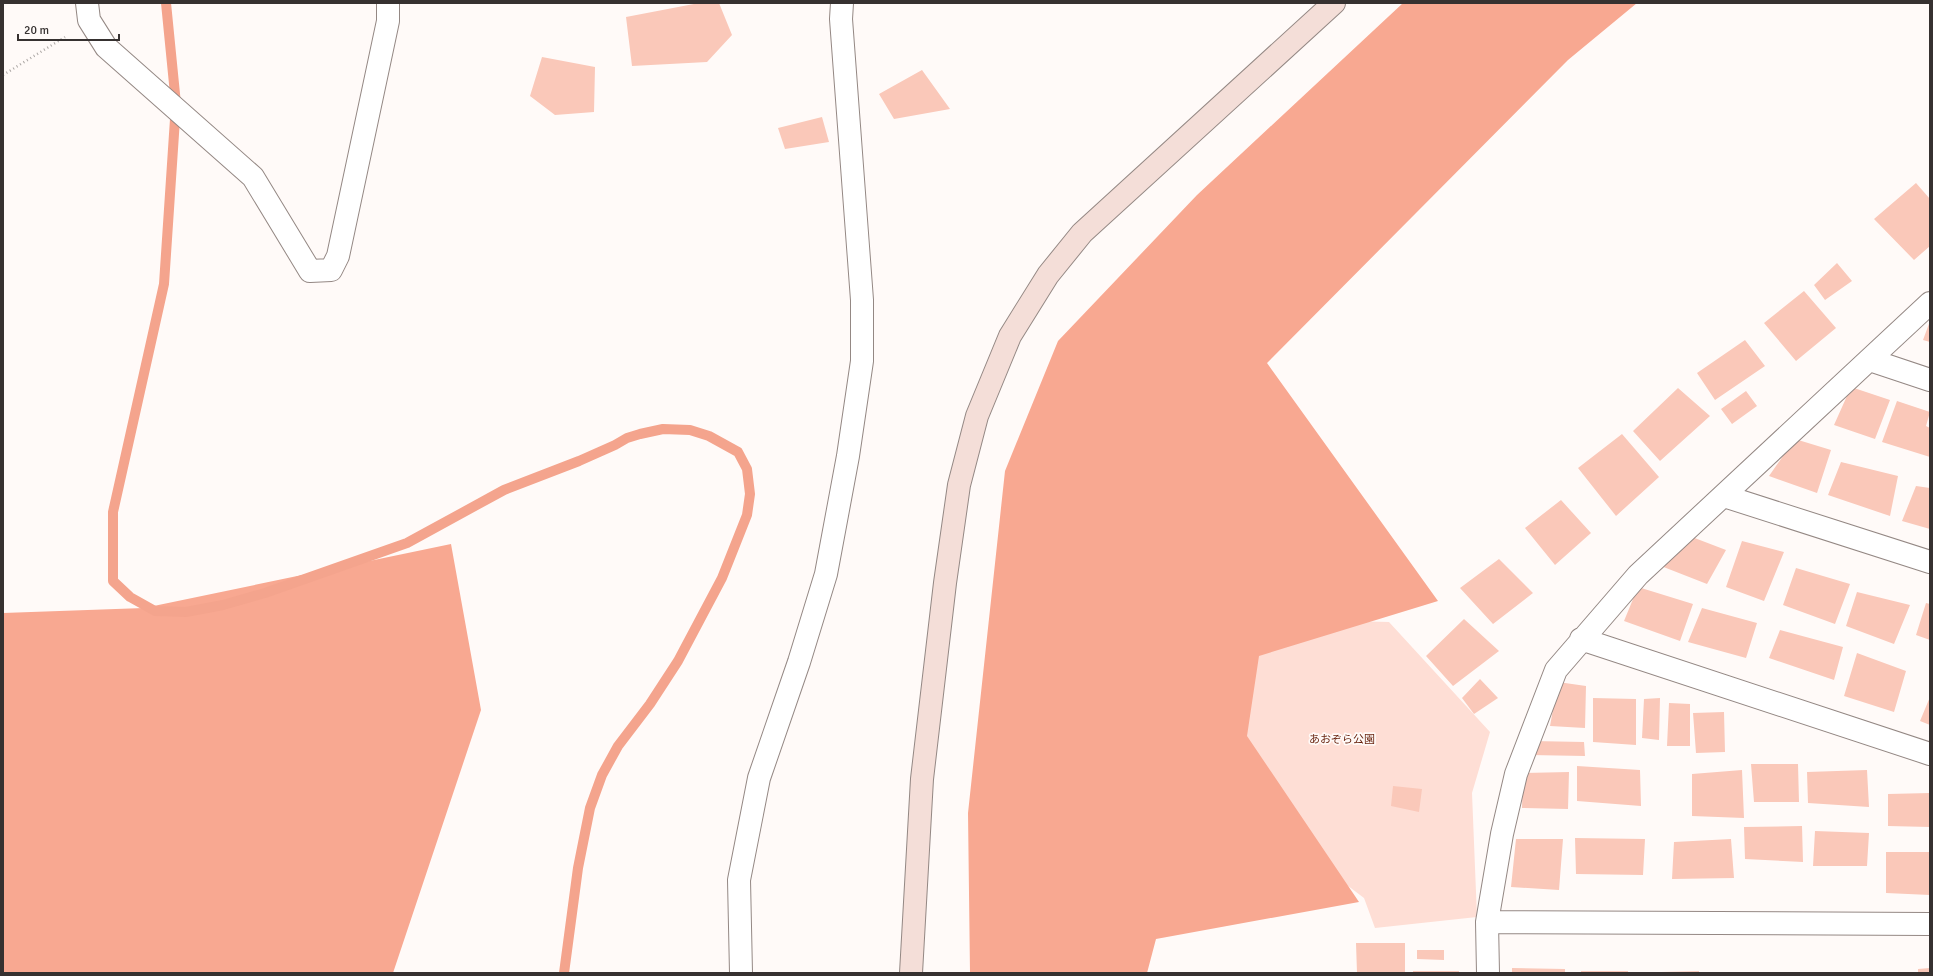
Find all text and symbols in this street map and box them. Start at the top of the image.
scale bar [18,16,119,42]
text: 20 m [24,23,49,38]
park label: あおぞら公園 [1309,733,1375,746]

